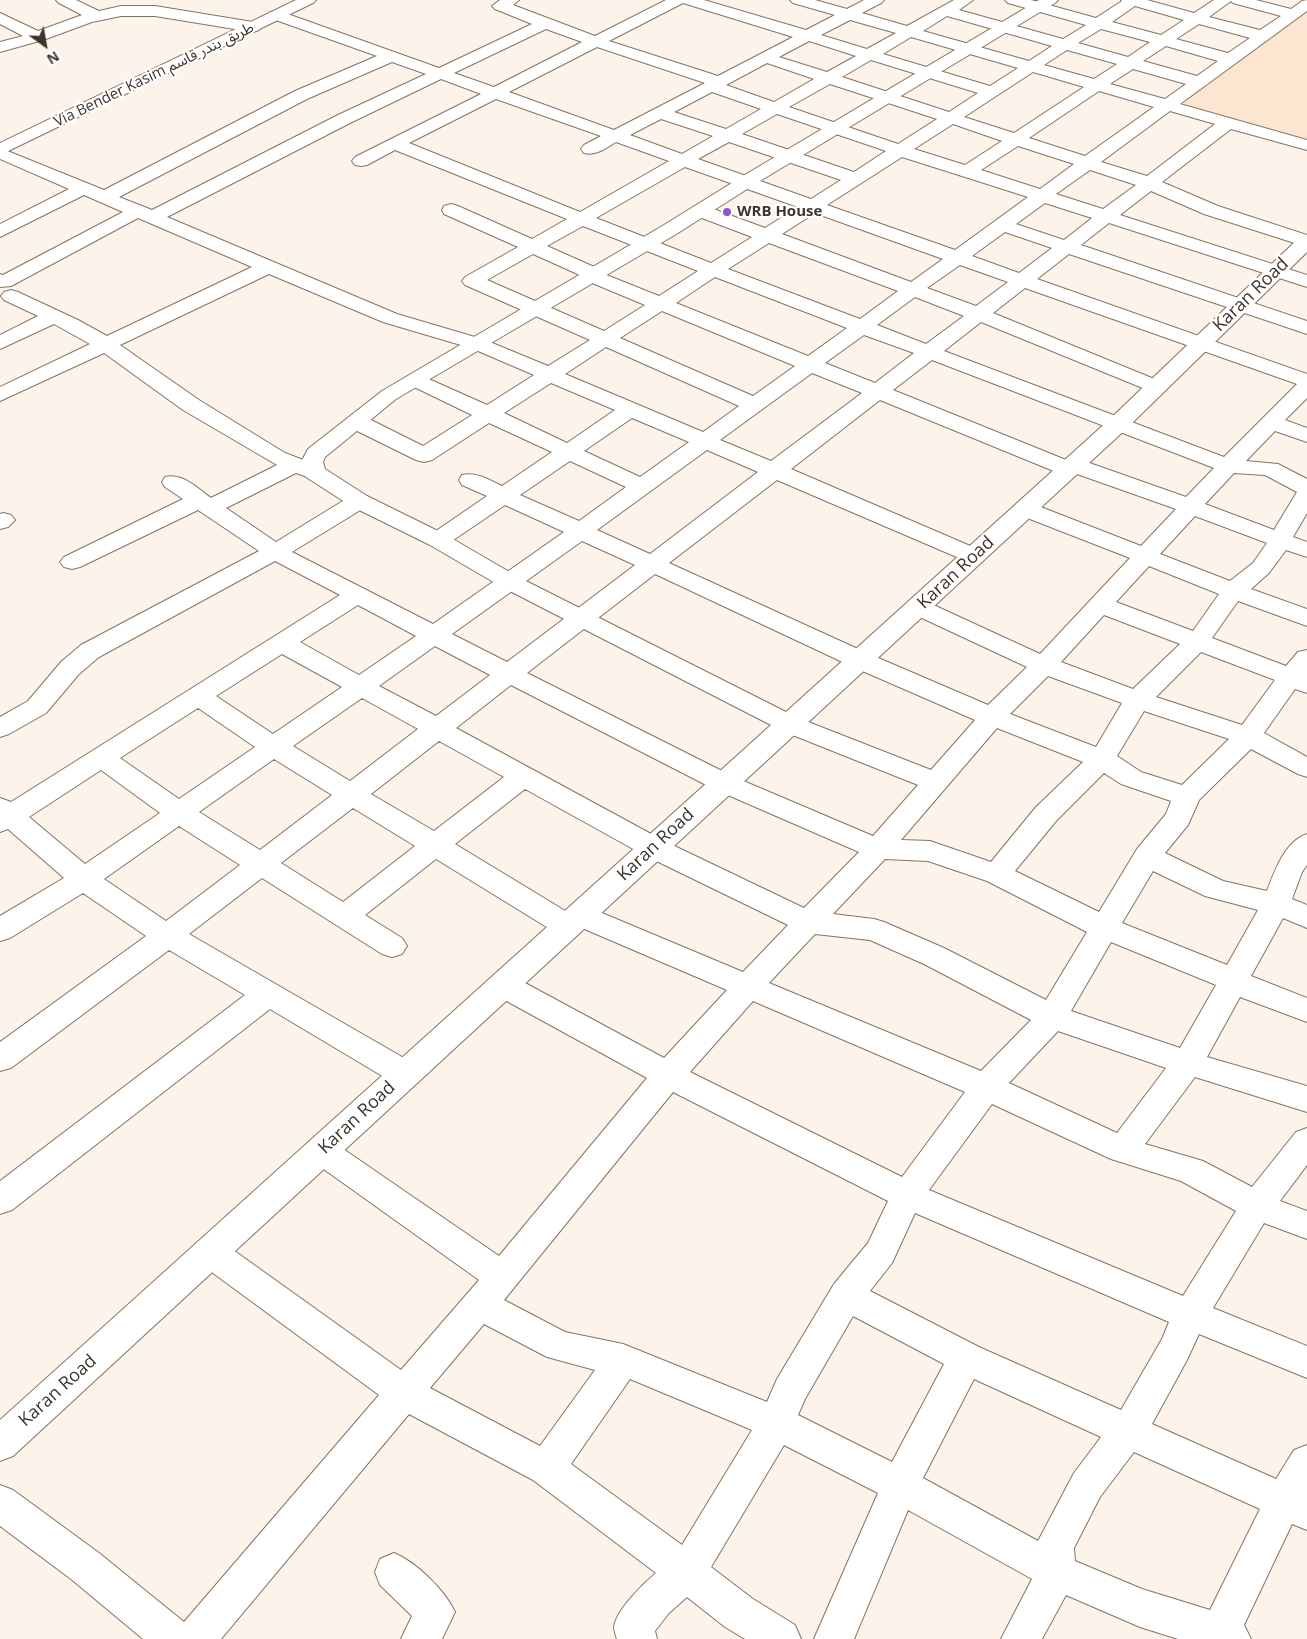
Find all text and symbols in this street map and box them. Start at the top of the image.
street label: Via Bender Kasim طريق بندر قاسم [51,19,257,131]
north arrow [20,20,70,70]
text: N [43,47,63,69]
place label: WRB House [737,203,822,221]
marker: WRB House [721,206,733,218]
street label: Karan Road [1209,254,1293,336]
street label: Karan Road [913,532,999,614]
street label: Karan Road [613,804,699,886]
street label: Karan Road [314,1077,400,1159]
street label: Karan Road [15,1351,101,1431]

